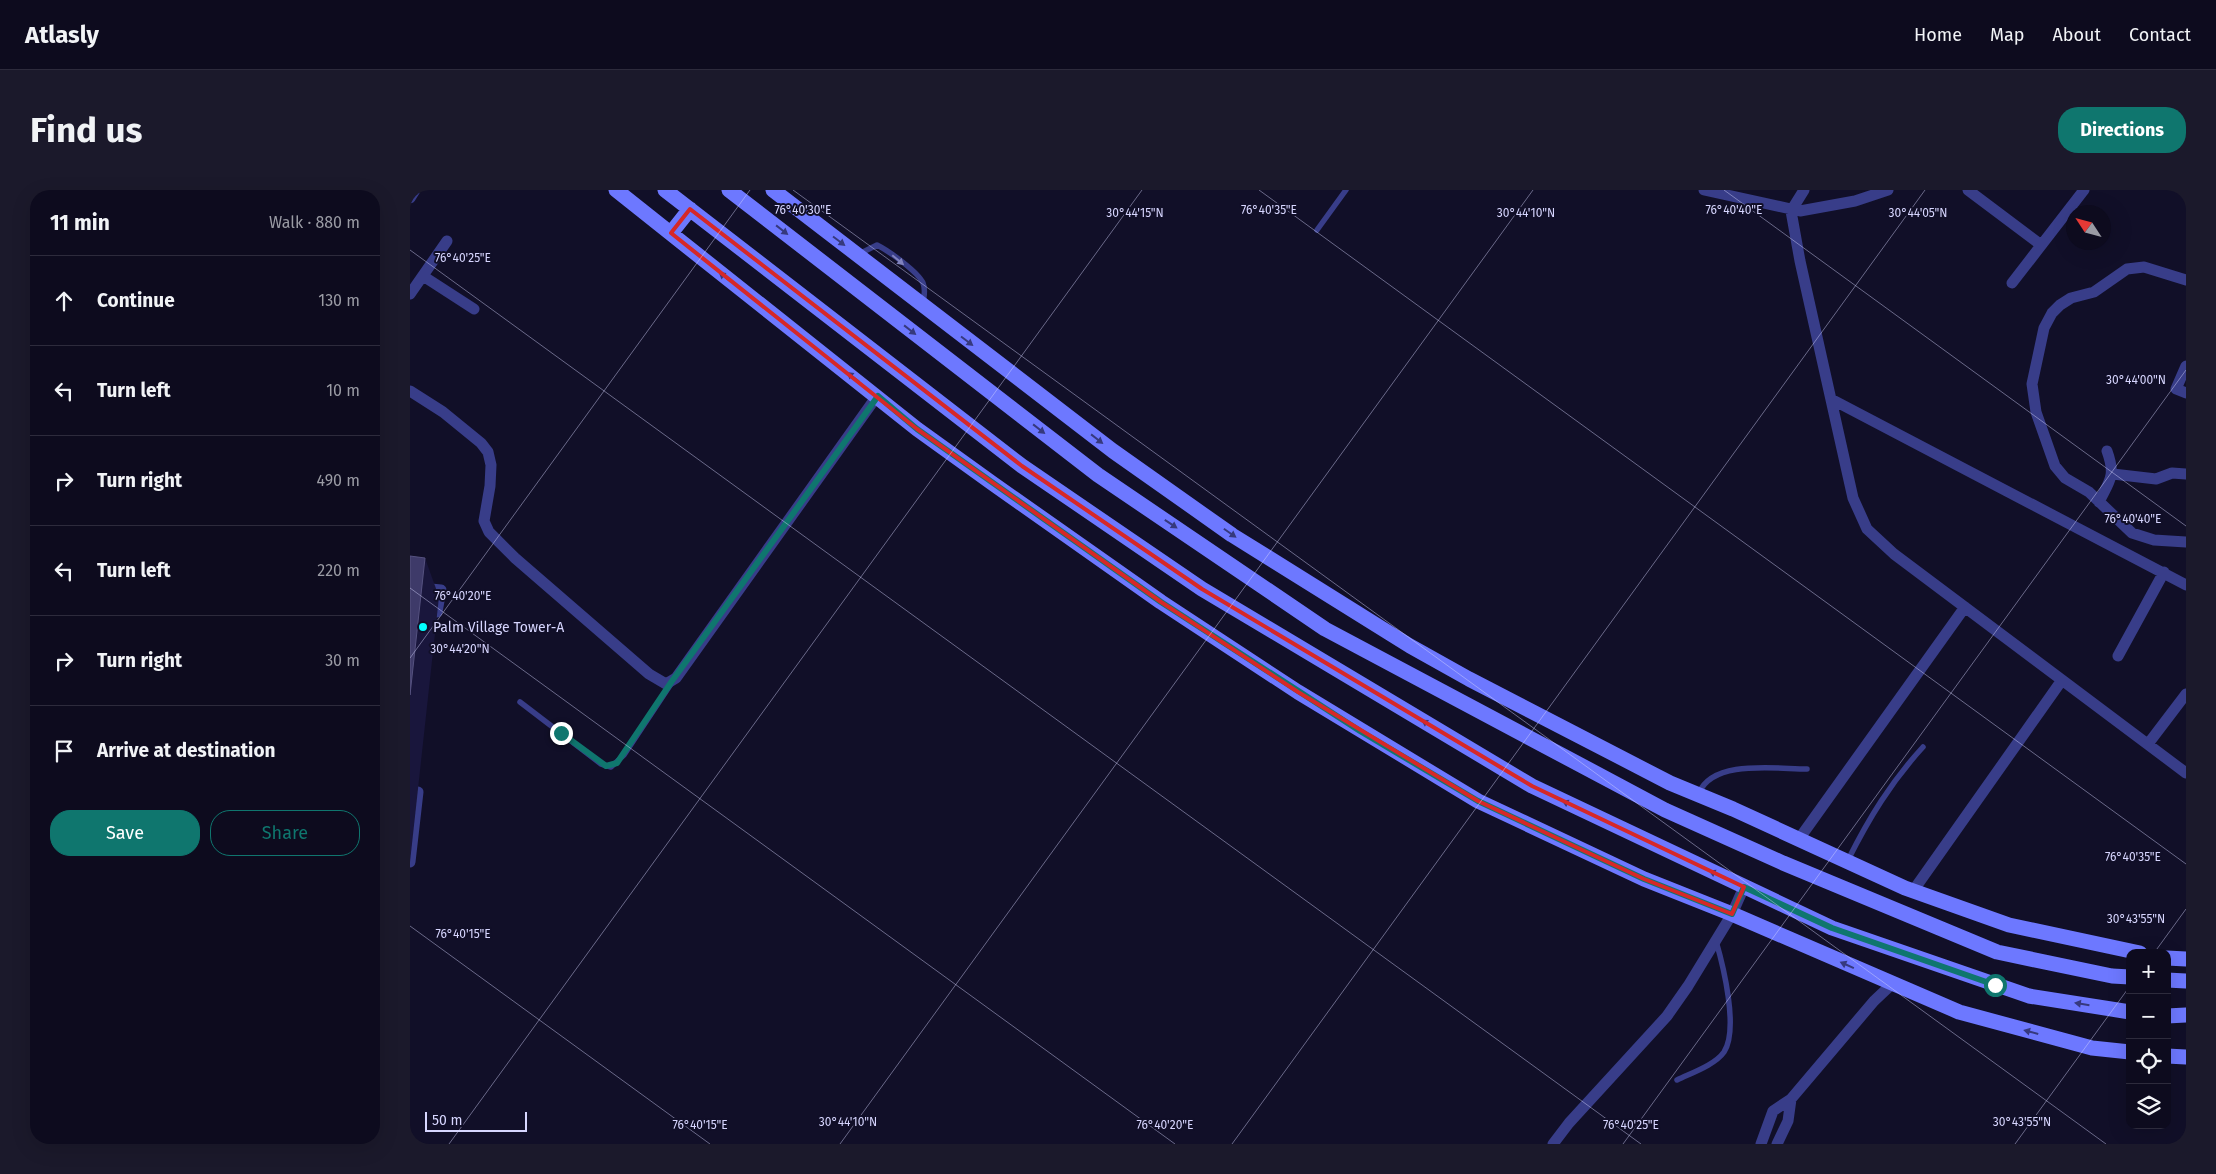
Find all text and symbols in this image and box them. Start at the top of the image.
text: Atlasly [25,21,99,49]
text: Home [1914,24,1962,46]
text: Map [1990,24,2024,46]
text: About [2052,24,2101,46]
text: Contact [2129,24,2191,46]
button: Directions [2058,107,2186,153]
text: Find us [30,109,142,151]
text: 76°40'30"E [775,203,831,217]
text: 76°40'35"E [1241,203,1297,217]
text: 76°40'40"E [1706,203,1762,217]
north arrow [2066,205,2111,250]
text: 30°44'15"N [1106,206,1164,220]
text: 30°44'10"N [1497,206,1555,220]
text: 30°44'05"N [1889,206,1947,220]
text: 11 min [50,210,110,236]
text: Walk · 880 m [269,213,360,232]
one-way arrow [775,225,788,236]
one-way arrow [832,236,845,247]
text: 76°40'25"E [435,251,491,265]
one-way arrow [892,254,904,266]
one-way arrow [719,271,732,282]
icon: ahead [50,287,78,315]
text: Continue [97,289,175,312]
text: 130 m [318,291,360,310]
one-way arrow [903,324,916,335]
one-way arrow [960,335,973,346]
one-way arrow [847,372,860,383]
text: 30°44'00"N [2106,373,2166,387]
icon: left [50,377,78,405]
text: Turn left [97,379,171,402]
text: 10 m [326,381,360,400]
one-way arrow [1032,424,1046,434]
one-way arrow [1090,433,1103,444]
icon: right [50,467,78,495]
text: Turn right [97,469,182,492]
text: 490 m [317,471,360,490]
text: 76°40'40"E [2105,512,2161,526]
one-way arrow [1164,519,1177,529]
one-way arrow [1223,528,1236,538]
icon: left [50,557,78,585]
text: Turn left [97,559,171,582]
text: 220 m [317,561,360,580]
text: 76°40'20"E [435,589,491,603]
place label: Palm Village Tower-A [433,619,564,636]
marker: Palm Village Tower-A [417,621,429,633]
text: 30°44'20"N [430,642,490,656]
icon: right [50,647,78,675]
text: Turn right [97,649,182,672]
text: 30 m [325,651,360,670]
one-way arrow [1421,719,1434,728]
route end [550,722,573,745]
icon: arrive [50,737,78,765]
text: Arrive at destination [97,739,276,762]
one-way arrow [1562,800,1576,808]
button: Save [50,810,200,856]
button: Share [210,810,360,856]
text: 76°40'35"E [2105,850,2161,864]
one-way arrow [1709,869,1723,877]
text: 30°43'55"N [2107,912,2165,926]
text: 76°40'15"E [435,927,491,941]
map controls [2126,949,2171,1129]
button: + [2126,949,2171,994]
one-way arrow [1840,960,1854,968]
route start [1984,974,2007,997]
button: − [2126,994,2171,1039]
one-way arrow [2073,1000,2089,1008]
one-way arrow [2023,1027,2038,1035]
button: locate [2126,1039,2171,1084]
button: layers [2126,1084,2171,1129]
scale bar [425,1109,528,1132]
text: 50 m [432,1112,463,1129]
text: 30°44'10"N [819,1115,877,1129]
text: 30°43'55"N [1993,1115,2051,1129]
text: 76°40'15"E [672,1118,728,1132]
text: 76°40'20"E [1137,1118,1193,1132]
text: 76°40'25"E [1603,1118,1659,1132]

